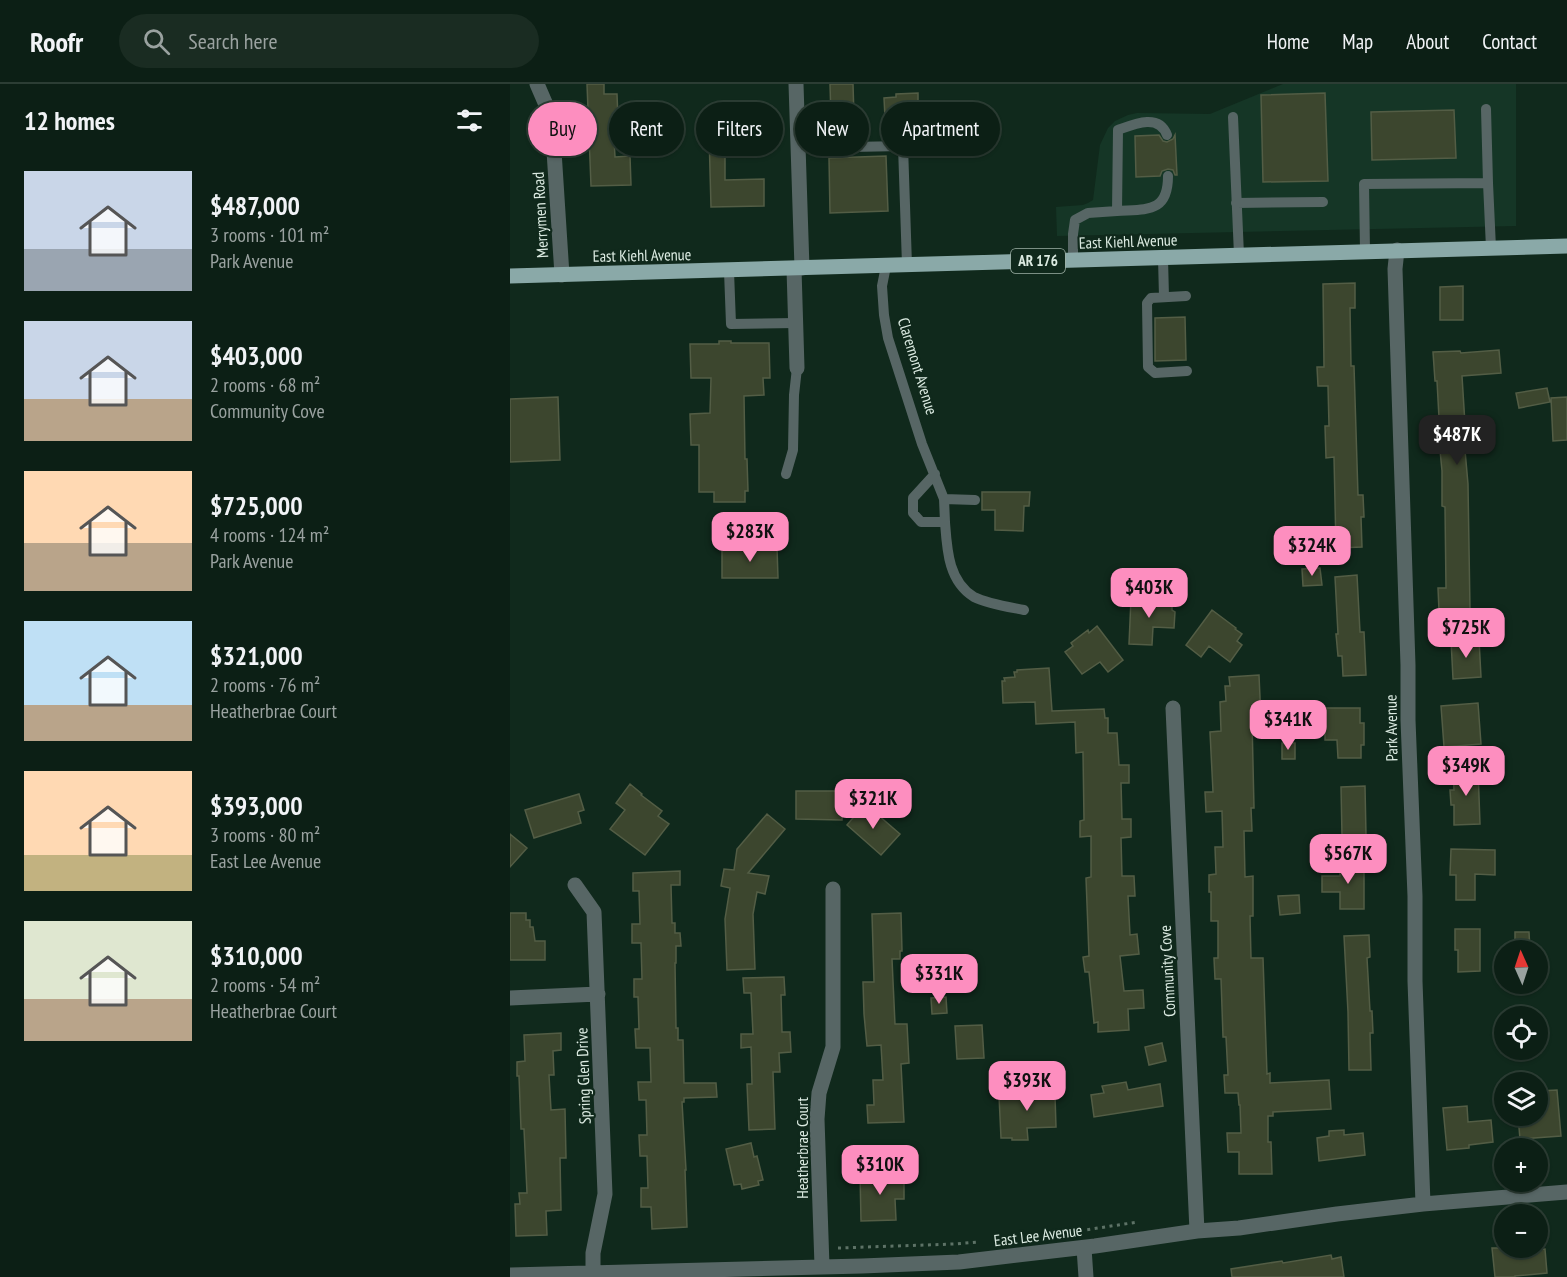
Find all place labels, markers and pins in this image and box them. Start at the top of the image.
pin: $487K [1415,415,1499,466]
pin: $283K [708,512,792,563]
pin: $324K [1270,526,1354,577]
pin: $403K [1107,568,1191,619]
pin: $725K [1424,608,1508,659]
pin: $341K [1246,700,1330,751]
pin: $349K [1424,746,1508,797]
pin: $321K [831,779,915,830]
pin: $567K [1306,834,1390,885]
pin: $331K [897,954,981,1005]
pin: $393K [985,1061,1069,1112]
pin: $310K [838,1145,922,1196]

